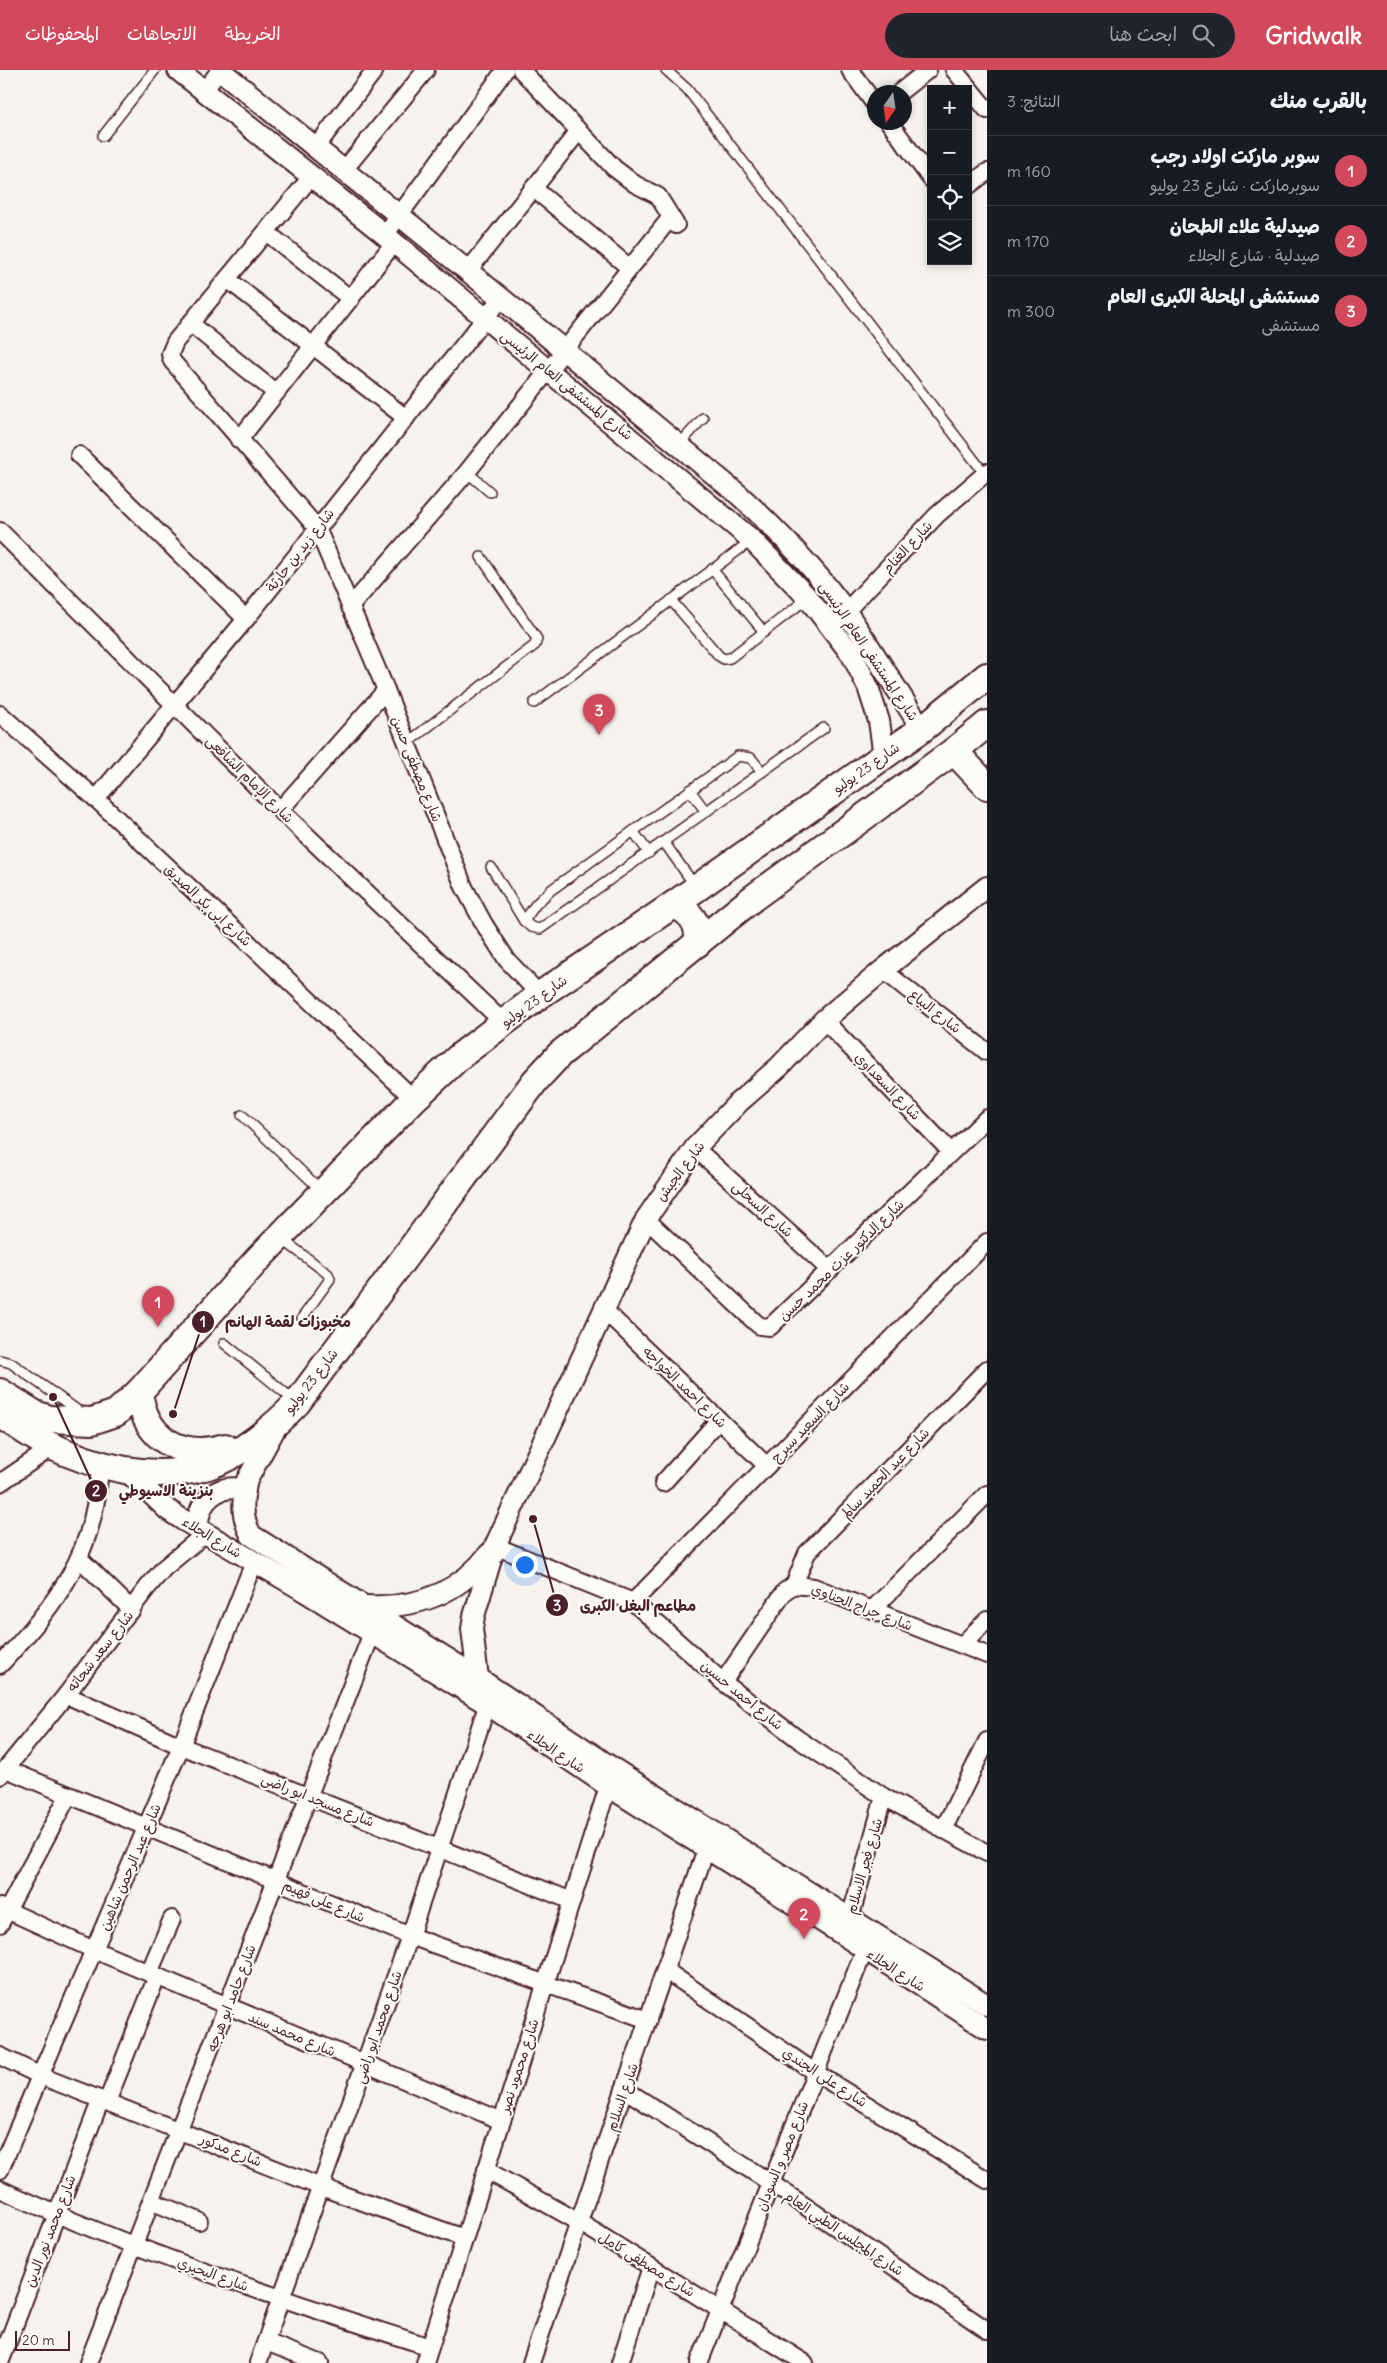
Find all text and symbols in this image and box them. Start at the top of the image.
search box [885,13,1235,58]
text: Gridwalk [1265,20,1362,50]
icon: search [1189,21,1217,49]
text: المحفوظات [25,22,99,45]
text: الاتجاهات [127,22,197,45]
text: الخريطة [225,22,281,45]
text: ابحث هنا [1109,22,1177,46]
north arrow [867,85,912,130]
map controls [927,85,972,265]
button: + [927,85,972,130]
text: بالقرب منك [1270,87,1367,114]
text: النتائج: 3 [1007,91,1060,111]
button: − [927,130,972,175]
text: سوبر ماركت اولاد رجب [1151,144,1320,168]
text: 160 m [1007,161,1051,181]
text: 1 [1348,161,1354,181]
button: locate [927,175,972,220]
text: سوبرماركت · شارع 23 يوليو [1150,175,1320,195]
text: صيدلية علاء الطحان [1170,214,1320,238]
button: layers [927,220,972,265]
text: 170 m [1007,231,1050,251]
text: 2 [1347,231,1355,251]
text: صيدلية · شارع الجلاء [1188,245,1320,265]
text: مستشفى المحلة الكبرى العام [1107,284,1320,308]
text: 300 m [1007,301,1055,321]
text: 3 [1346,301,1356,321]
text: مستشفى [1261,315,1320,335]
street label: شارع المستشفى العام الرئيسى [496,326,637,445]
street label: شارع زيد بن حارثة [262,505,339,596]
street label: شارع الغنام [878,517,938,579]
street label: شارع المستشفى العام الرئيسى [814,578,922,725]
pin: 3 [583,694,615,735]
street label: شارع مصطفى حسن [387,713,446,825]
street label: شارع الإمام الشافعى [201,731,298,828]
street label: شارع 23 يوليو [828,738,903,799]
street label: شارع ابى بكر الصديق [160,860,255,951]
street label: شارع 23 يوليو [497,971,571,1032]
street label: شارع البياع [904,985,965,1039]
street label: شارع السعداوي [850,1048,925,1125]
street label: شارع الجيش [652,1137,709,1205]
street label: شارع السحلى [728,1177,797,1242]
street label: شارع الدكتور عزت محمد حسن [774,1195,908,1325]
pin: 1 [142,1286,174,1327]
callout: مخبوزات لقمة الهانم [190,1307,361,1337]
text: 1 [200,1312,206,1331]
text: مخبوزات لقمة الهانم [225,1312,351,1333]
street label: شارع احمد الخواجه [639,1342,731,1432]
street label: شارع 23 يوليو [279,1345,343,1418]
street label: شارع السعيد سيرج [767,1378,854,1467]
street label: شارع عبد الحميد سالم [837,1424,935,1524]
callout: بنزينة الاسيوطي [83,1476,223,1506]
text: 2 [92,1481,100,1500]
text: بنزينة الاسيوطي [119,1481,213,1505]
street label: شارع الجلاء [178,1512,245,1563]
your location [512,1552,538,1578]
street label: شارع جراج الحناوي [808,1579,915,1636]
callout: مطاعم البغل الكبرى [545,1590,706,1620]
text: 3 [553,1596,561,1615]
text: مطاعم البغل الكبرى [580,1596,696,1617]
street label: شارع سعد شحاته [63,1607,138,1696]
street label: شارع احمد حسين [696,1656,787,1735]
street label: شارع الجلاء [523,1725,589,1778]
street label: شارع مسجد ابو راضى [259,1769,377,1832]
street label: شارع عبد الرحمن شاهين [95,1801,166,1934]
street label: شارع فجر الاسلام [842,1816,888,1917]
street label: شارع على فهيم [279,1876,368,1928]
pin: 2 [788,1898,820,1939]
street label: شارع حامد ابو هرجه [202,1942,261,2054]
street label: شارع الجلاء [863,1944,929,1996]
street label: شارع محمد ابو راضى [350,1968,407,2086]
street label: شارع محمد سند [245,2007,339,2061]
street label: شارع محمود نصر [495,2016,544,2117]
street label: شارع على الجندي [778,2043,871,2113]
street label: شارع السلام [602,2060,644,2134]
street label: شارع مصر و السودان [752,2098,813,2214]
street label: شارع مدكور [196,2129,265,2171]
street label: شارع محمد نور الدين [20,2172,81,2290]
street label: شارع المجلس الطبي العام [779,2186,907,2283]
street label: شارع مصطفى كامل [595,2227,699,2302]
street label: شارع البحيري [174,2253,251,2297]
scale bar [15,2328,70,2351]
text: 20 m [22,2331,55,2349]

